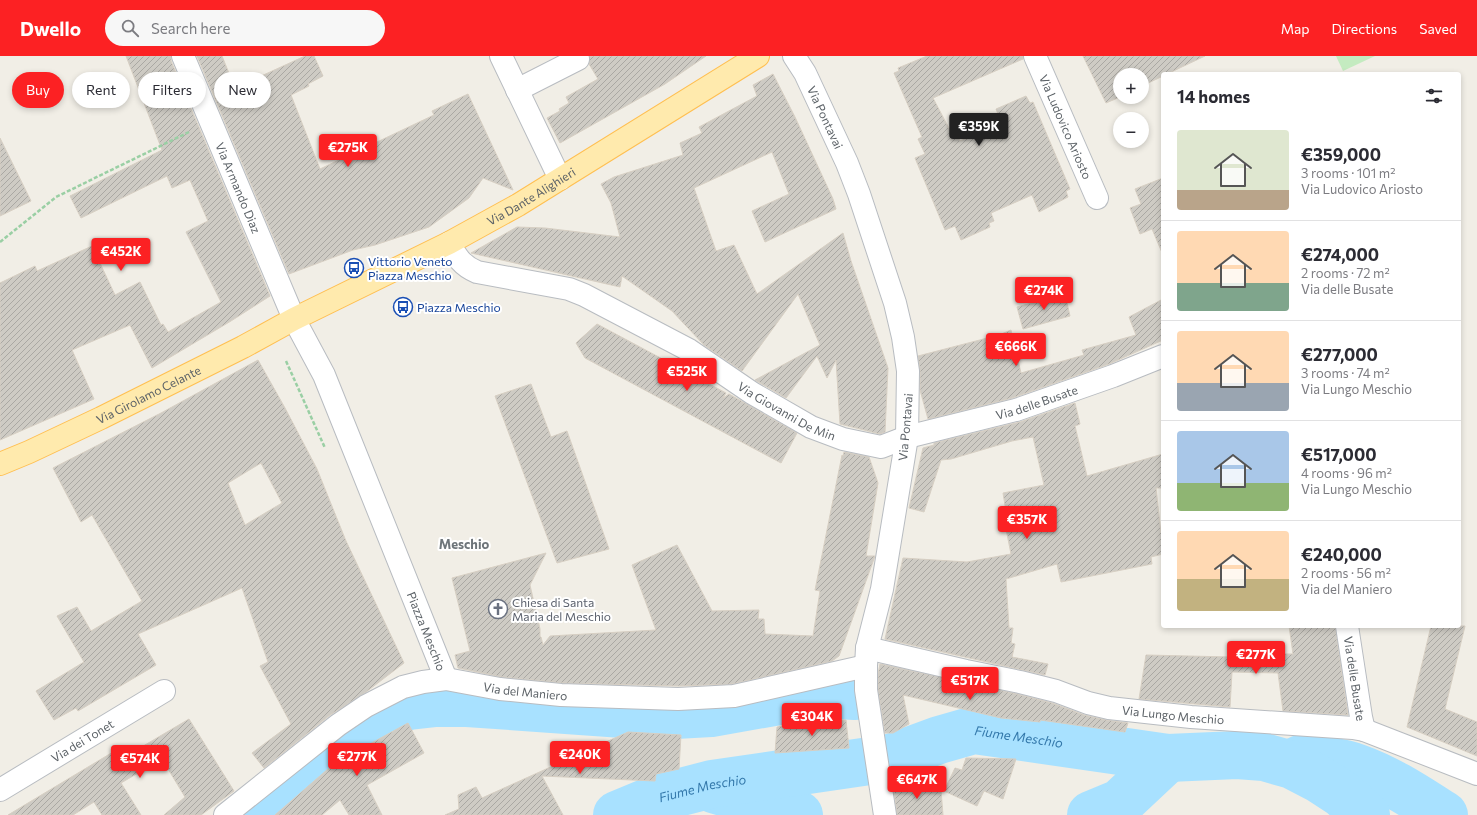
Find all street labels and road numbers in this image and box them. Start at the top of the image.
street label: Via Ludovico Ariosto [1037,72,1095,181]
street label: Via Pontavai [805,83,846,151]
street label: Via Armando Diaz [213,140,264,235]
street label: Via Dante Alighieri [484,164,578,228]
street label: Via Girolamo Celante [94,362,203,426]
street label: Via Giovanni De Min [735,378,838,443]
street label: Via delle Busate [994,382,1079,422]
street label: Via Pontavai [895,393,915,461]
street label: Piazza Meschio [405,590,449,673]
street label: Via delle Busate [1342,635,1369,722]
street label: Via del Maniero [482,679,567,702]
street label: Via Lungo Meschio [1121,702,1225,726]
street label: Via dei Tonet [48,716,116,765]

